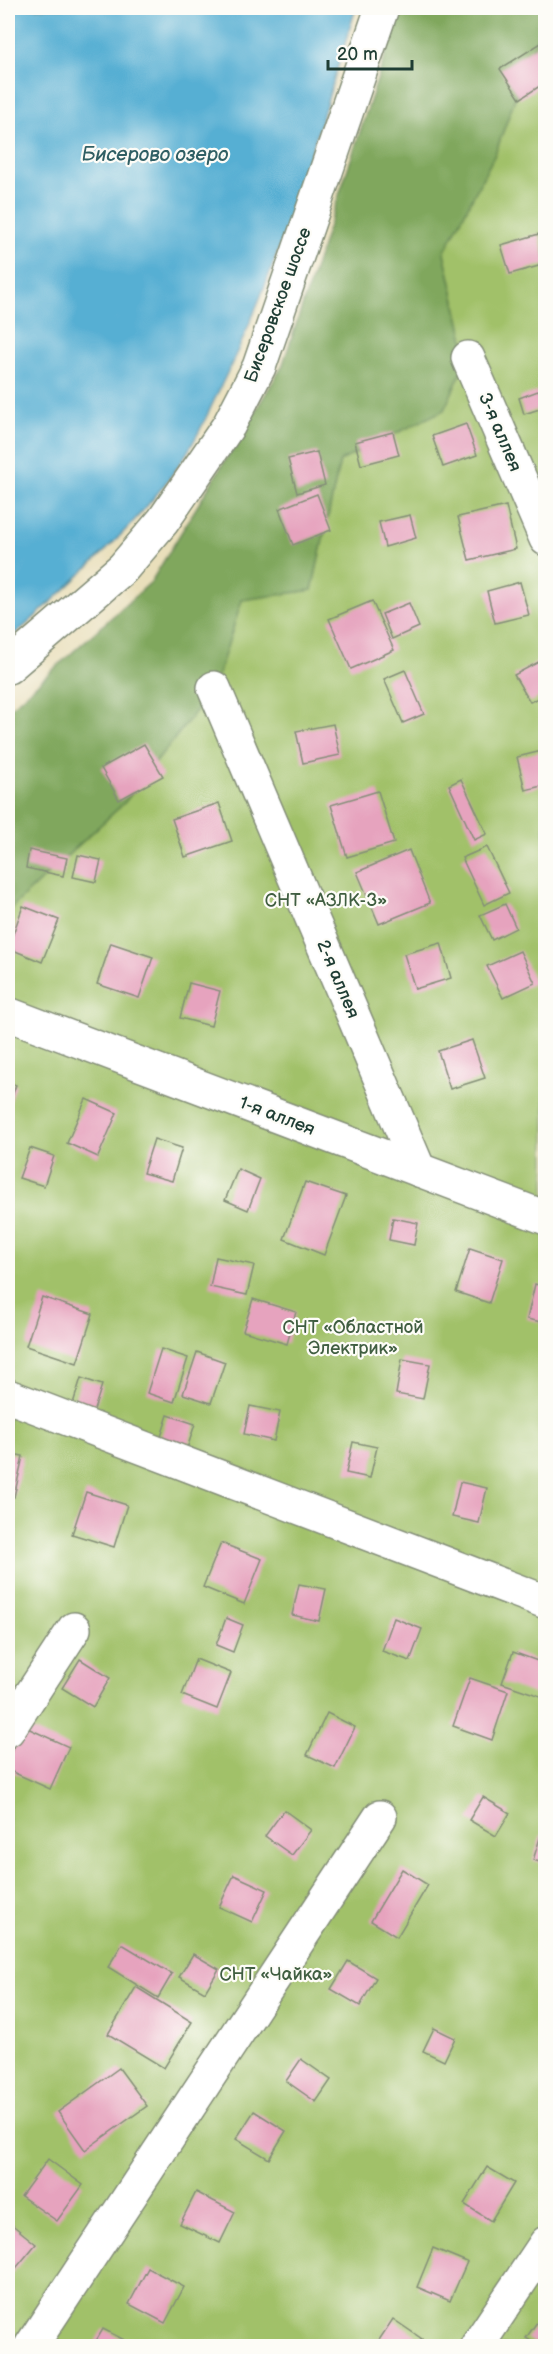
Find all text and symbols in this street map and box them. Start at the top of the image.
scale bar [328,33,412,71]
text: 20 m [337,44,378,65]
water label: Бисерово озеро [82,143,229,167]
street label: Бисеровское шоссе [240,224,316,386]
street label: 3-я аллея [474,389,526,475]
park label: СНТ «АЗЛК-3» [265,890,387,911]
street label: 2-я аллея [312,937,364,1021]
street label: 1-я аллея [236,1092,318,1140]
park label: СНТ «Областной Электрик» [282,1317,424,1359]
park label: СНТ «Чайка» [219,1964,333,1985]

